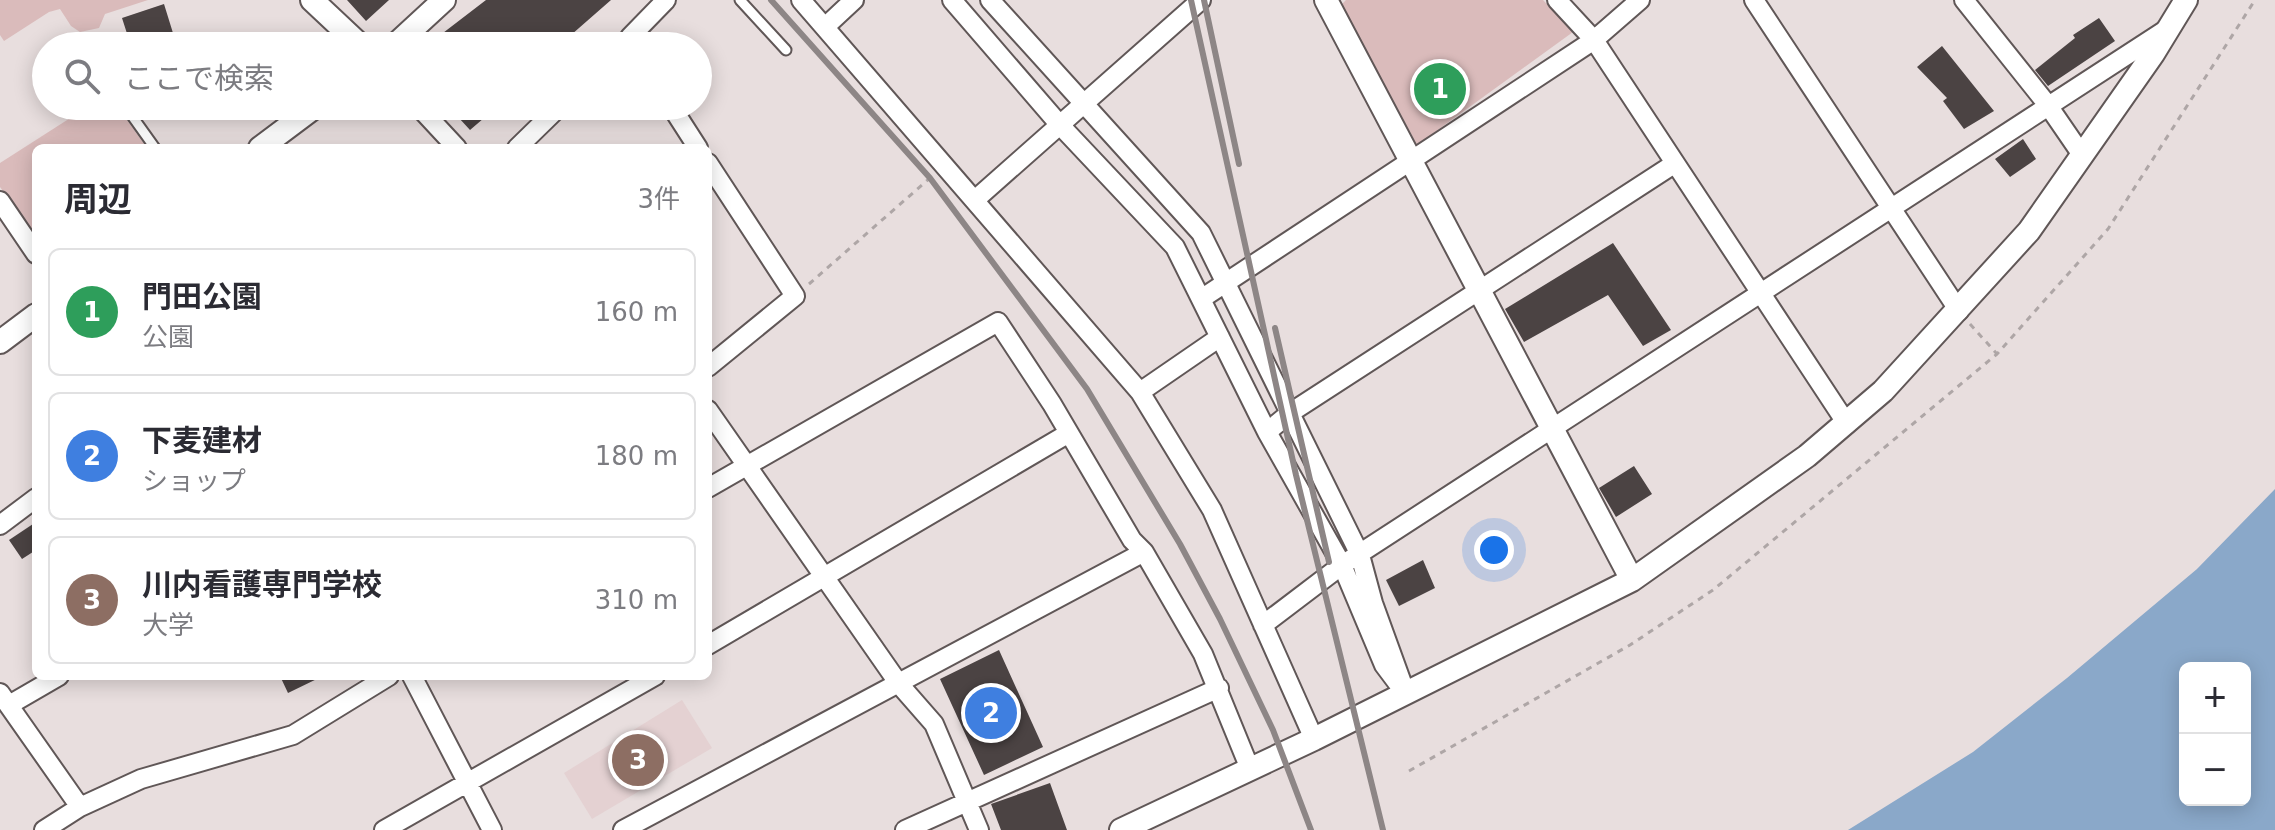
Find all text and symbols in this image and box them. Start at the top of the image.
search box [32,32,712,120]
icon: search [60,54,104,98]
pin: 1 [1414,59,1466,119]
text: ここで検索 [124,61,274,96]
text: 周辺 [64,179,132,219]
text: 3件 [637,184,680,214]
text: 門田公園 [142,279,262,314]
text: 1 [83,297,101,327]
text: 160 m [595,297,678,327]
text: 公園 [142,322,194,352]
text: 下麦建材 [142,423,262,458]
text: 2 [83,441,101,471]
text: 180 m [595,441,678,471]
text: ショップ [142,466,246,496]
your location [1474,530,1514,570]
text: 川内看護専門学校 [142,567,382,602]
text: 3 [83,585,101,615]
text: 310 m [595,585,678,615]
text: 大学 [142,610,194,640]
map controls [2179,662,2251,806]
button: + [2179,662,2251,734]
pin: 2 [965,683,1017,743]
pin: 3 [612,730,664,790]
button: − [2179,734,2251,806]

